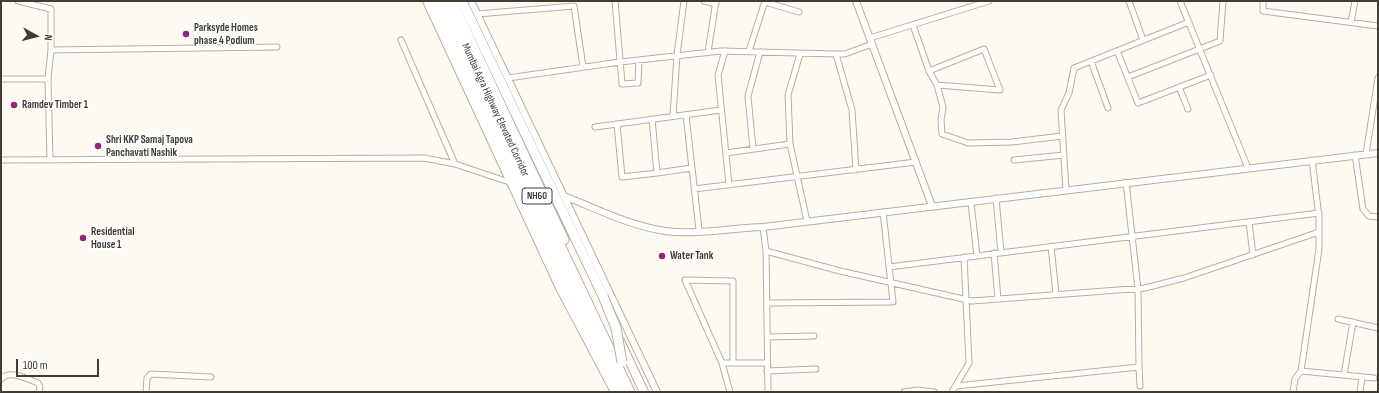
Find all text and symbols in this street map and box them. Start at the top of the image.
north arrow [16,16,56,56]
place label: Parksyde Homes phase 4 Podium [194,21,258,47]
marker: Parksyde Homes phase 4 Podium [181,29,191,39]
text: N [42,34,55,41]
street label: Mumbai Agra Highway Elevated Corridor [458,41,532,179]
place label: Ramdev Timber 1 [22,98,88,112]
marker: Ramdev Timber 1 [9,100,19,110]
place label: Shri KKP Samaj Tapova Panchavati Nashik [106,133,193,159]
marker: Shri KKP Samaj Tapova Panchavati Nashik [93,141,103,151]
road number: NH60 [522,188,552,204]
place label: Residential House 1 [91,225,134,251]
marker: Residential House 1 [78,233,88,243]
place label: Water Tank [670,249,713,263]
marker: Water Tank [657,251,667,261]
scale bar [18,351,101,377]
text: 100 m [23,358,48,373]

